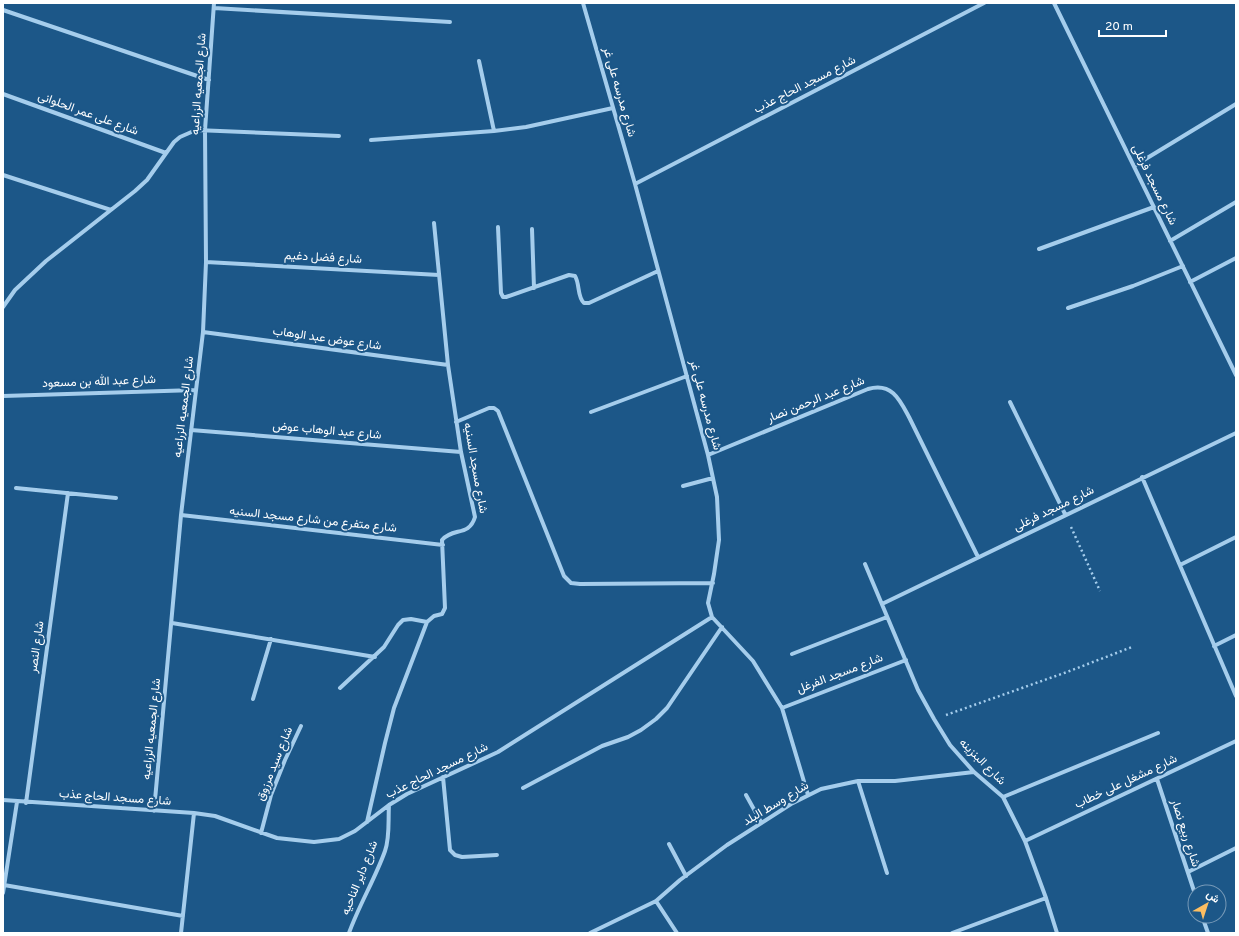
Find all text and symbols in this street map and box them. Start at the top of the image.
scale bar [1099,12,1166,38]
text: 20 m [1105,19,1133,35]
street label: شارع الجمعيه الزراعيه [187,33,211,135]
street label: شارع مدرسه على غر [598,44,640,139]
street label: شارع مسجد الحاج عذب [751,52,859,118]
street label: شارع على عمر الحلوانى [36,88,140,140]
street label: شارع مسجد فرغلى [1128,142,1180,228]
street label: شارع فضل دغيم [284,248,362,268]
street label: شارع عوض عبد الوهاب [272,323,382,355]
street label: شارع الجمعيه الزراعيه [170,355,198,459]
street label: شارع مدرسه على غر [685,357,725,452]
street label: شارع عبد الله بن مسعود [42,372,156,392]
street label: شارع عبد الرحمن نصار [764,373,867,427]
street label: شارع عبد الوهاب عوض [272,418,382,444]
street label: شارع مسجد السنيه [459,421,491,515]
street label: شارع مسجد فرغلى [1011,483,1097,535]
street label: شارع متفرع من شارع مسجد السنيه [229,503,397,537]
street label: شارع النصر [25,620,49,675]
street label: شارع مسجد الفرغل [795,650,885,698]
street label: شارع الجمعيه الزراعيه [139,677,165,781]
street label: شارع سيد مرزوق [253,725,297,803]
street label: شارع البنزينه [955,735,1009,789]
street label: شارع مسجد الحاج عذب [383,739,491,803]
street label: شارع مشغل على خطاب [1072,751,1180,813]
street label: شارع وسط البلد [740,778,812,830]
street label: شارع مسجد الحاج عذب [58,786,172,810]
street label: شارع ربيع نصار [1166,796,1203,869]
street label: شارع داير الناحيه [338,838,382,918]
north arrow [1187,884,1227,924]
text: ش [1203,887,1222,907]

